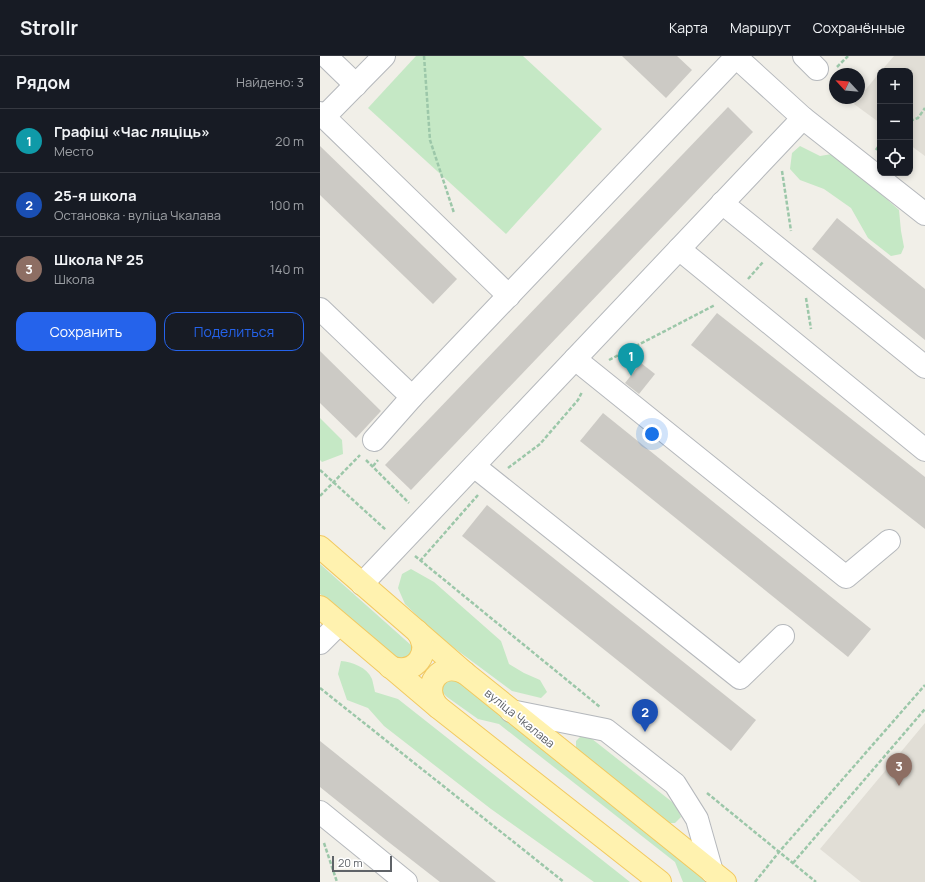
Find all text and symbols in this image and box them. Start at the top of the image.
text: Strollr [20,15,78,41]
text: Карта [669,18,708,37]
text: Маршрут [730,18,791,37]
text: Сохранённые [813,18,905,37]
north arrow [829,68,865,104]
map controls [877,68,913,176]
button: + [877,68,913,104]
text: Рядом [16,71,70,94]
text: Найдено: 3 [236,73,304,91]
button: − [877,104,913,140]
text: Графіці «Час ляціць» [54,121,210,142]
text: 1 [26,132,32,150]
text: 20 m [275,132,304,150]
button: locate [877,140,913,176]
text: Место [54,142,94,160]
text: 25-я школа [54,185,137,206]
text: 2 [25,196,33,214]
text: 100 m [269,196,304,214]
text: Остановка · вуліца Чкалава [54,206,221,224]
text: Школа № 25 [54,249,144,270]
text: 3 [25,260,33,278]
text: 140 m [270,260,304,278]
text: Школа [54,270,95,288]
button: Сохранить [16,312,156,351]
button: Поделиться [164,312,304,351]
pin: 1 [618,343,644,376]
your location [642,424,662,444]
street label: вуліца Чкалава [481,684,559,752]
pin: 2 [632,699,658,732]
pin: 3 [886,753,912,786]
scale bar [332,854,392,873]
text: 20 m [338,855,363,870]

